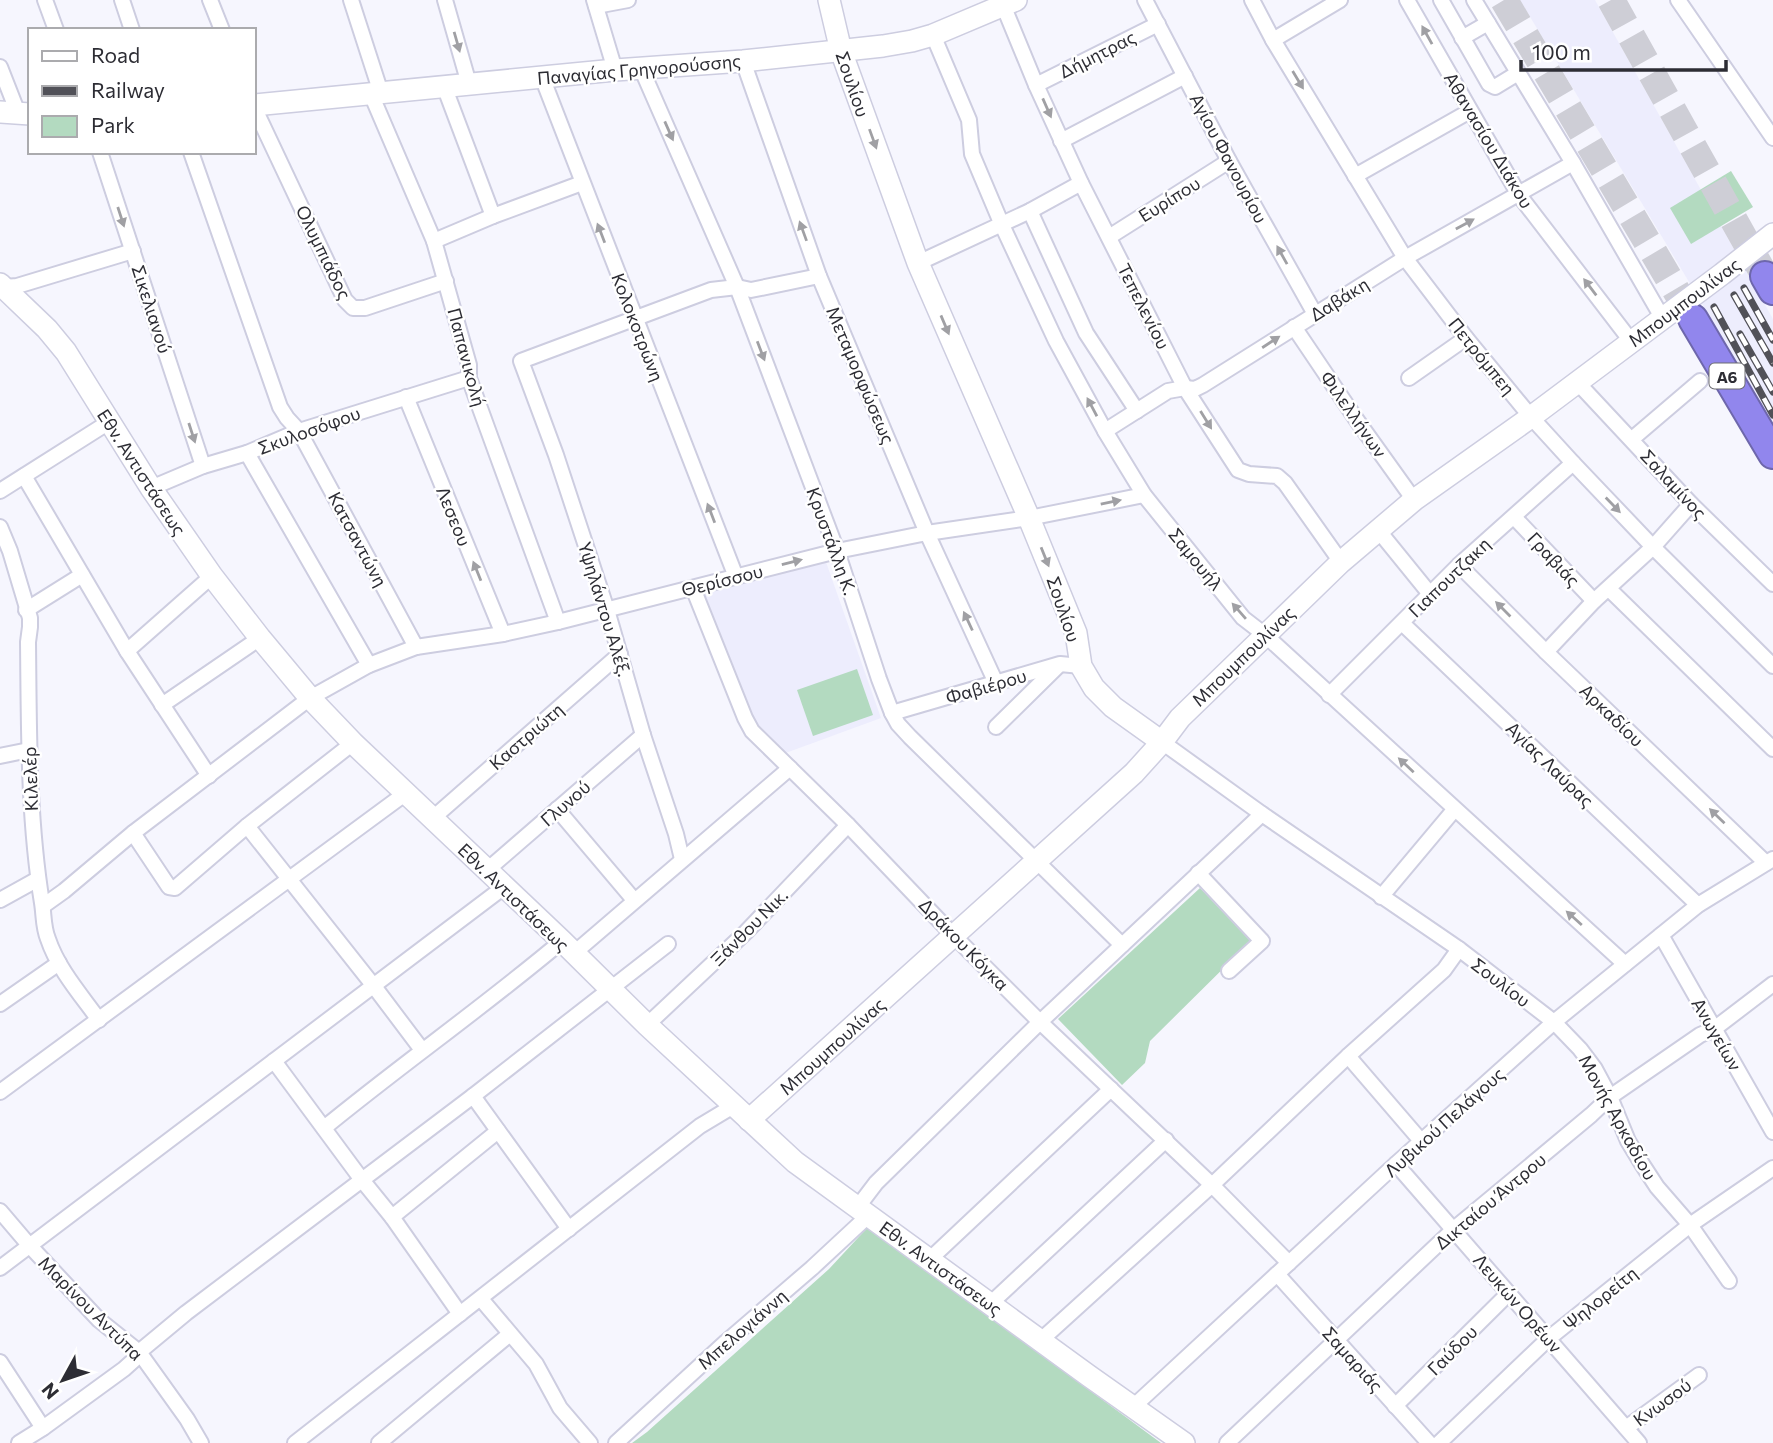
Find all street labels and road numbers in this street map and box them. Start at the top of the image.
street label: Δήμητρας [1055,25,1139,83]
street label: Σουλίου [832,48,874,120]
street label: Παναγίας Γρηγορούσσης [536,49,742,89]
street label: Αθανασίου Διάκου [1440,68,1538,212]
street label: Αγίου Φανουρίου [1186,89,1272,227]
street label: Ευρίπου [1134,172,1204,226]
street label: Ολυμπιάδος [292,201,356,303]
street label: Μπουμπουλίνας [1624,253,1744,351]
street label: Τεπελενίου [1113,260,1175,352]
street label: Σικελιανού [127,262,177,356]
street label: Κολοκοτρώνη [607,270,669,384]
street label: Δαβάκη [1305,272,1373,326]
street label: Μεταμορφώσεως [822,303,900,447]
street label: Παπανικολή [443,305,491,409]
street label: Πετρόμπεη [1444,313,1520,399]
road number: Α6 [1710,364,1744,388]
street label: Φιλελλήνων [1316,367,1392,461]
street label: Σκυλοσόφου [255,401,363,459]
street label: Εθν. Αντιστάσεως [93,405,191,539]
street label: Σαλαμίνος [1636,445,1712,523]
street label: Λεσεου [432,483,476,549]
street label: Κρυστάλλη Κ. [802,484,862,598]
street label: Κατσαντώνη [324,488,392,590]
street label: Σαμουήλ [1164,523,1228,595]
street label: Γραβιάς [1523,527,1585,591]
street label: Γιαπουτζακη [1403,532,1495,622]
street label: Υψηλάντου Αλέξ. [574,539,636,679]
street label: Θερίσσου [679,559,765,601]
street label: Σουλίου [1043,573,1085,645]
street label: Μπουμπουλίνας [1187,601,1299,711]
street label: Φαβιέρου [943,664,1029,708]
street label: Αρκαδίου [1575,679,1649,751]
street label: Καστριώτη [484,698,568,774]
street label: Αγίας Λαύρας [1502,717,1598,811]
street label: Κιλελέρ [18,746,42,812]
street label: Γλυνού [536,775,594,831]
street label: Εθν. Αντιστάσεως [454,838,574,956]
street label: Ξάνθου Νικ. [706,884,792,970]
street label: Δράκου Κόγκα [915,893,1013,995]
street label: Σουλίου [1467,953,1535,1011]
street label: Μπουμπουλίνας [775,993,889,1099]
street label: Ανωγείων [1687,994,1747,1074]
street label: Μονής Αρκαδίου [1574,1050,1662,1184]
street label: Λυβικού Πελάγους [1380,1062,1509,1182]
street label: Δικταίου Άντρου [1430,1148,1550,1254]
street label: Εθν. Αντιστάσεως [875,1216,1007,1320]
street label: Λευκών Ορέων [1469,1249,1567,1357]
street label: Μαρίνου Αντύπα [34,1251,148,1365]
street label: Ψηλορείτη [1558,1261,1642,1335]
street label: Μπελογιάννη [693,1284,791,1374]
street label: Γαύδου [1422,1320,1482,1380]
street label: Σαμαριάς [1318,1322,1388,1396]
street label: Κνωσού [1629,1374,1695,1430]

